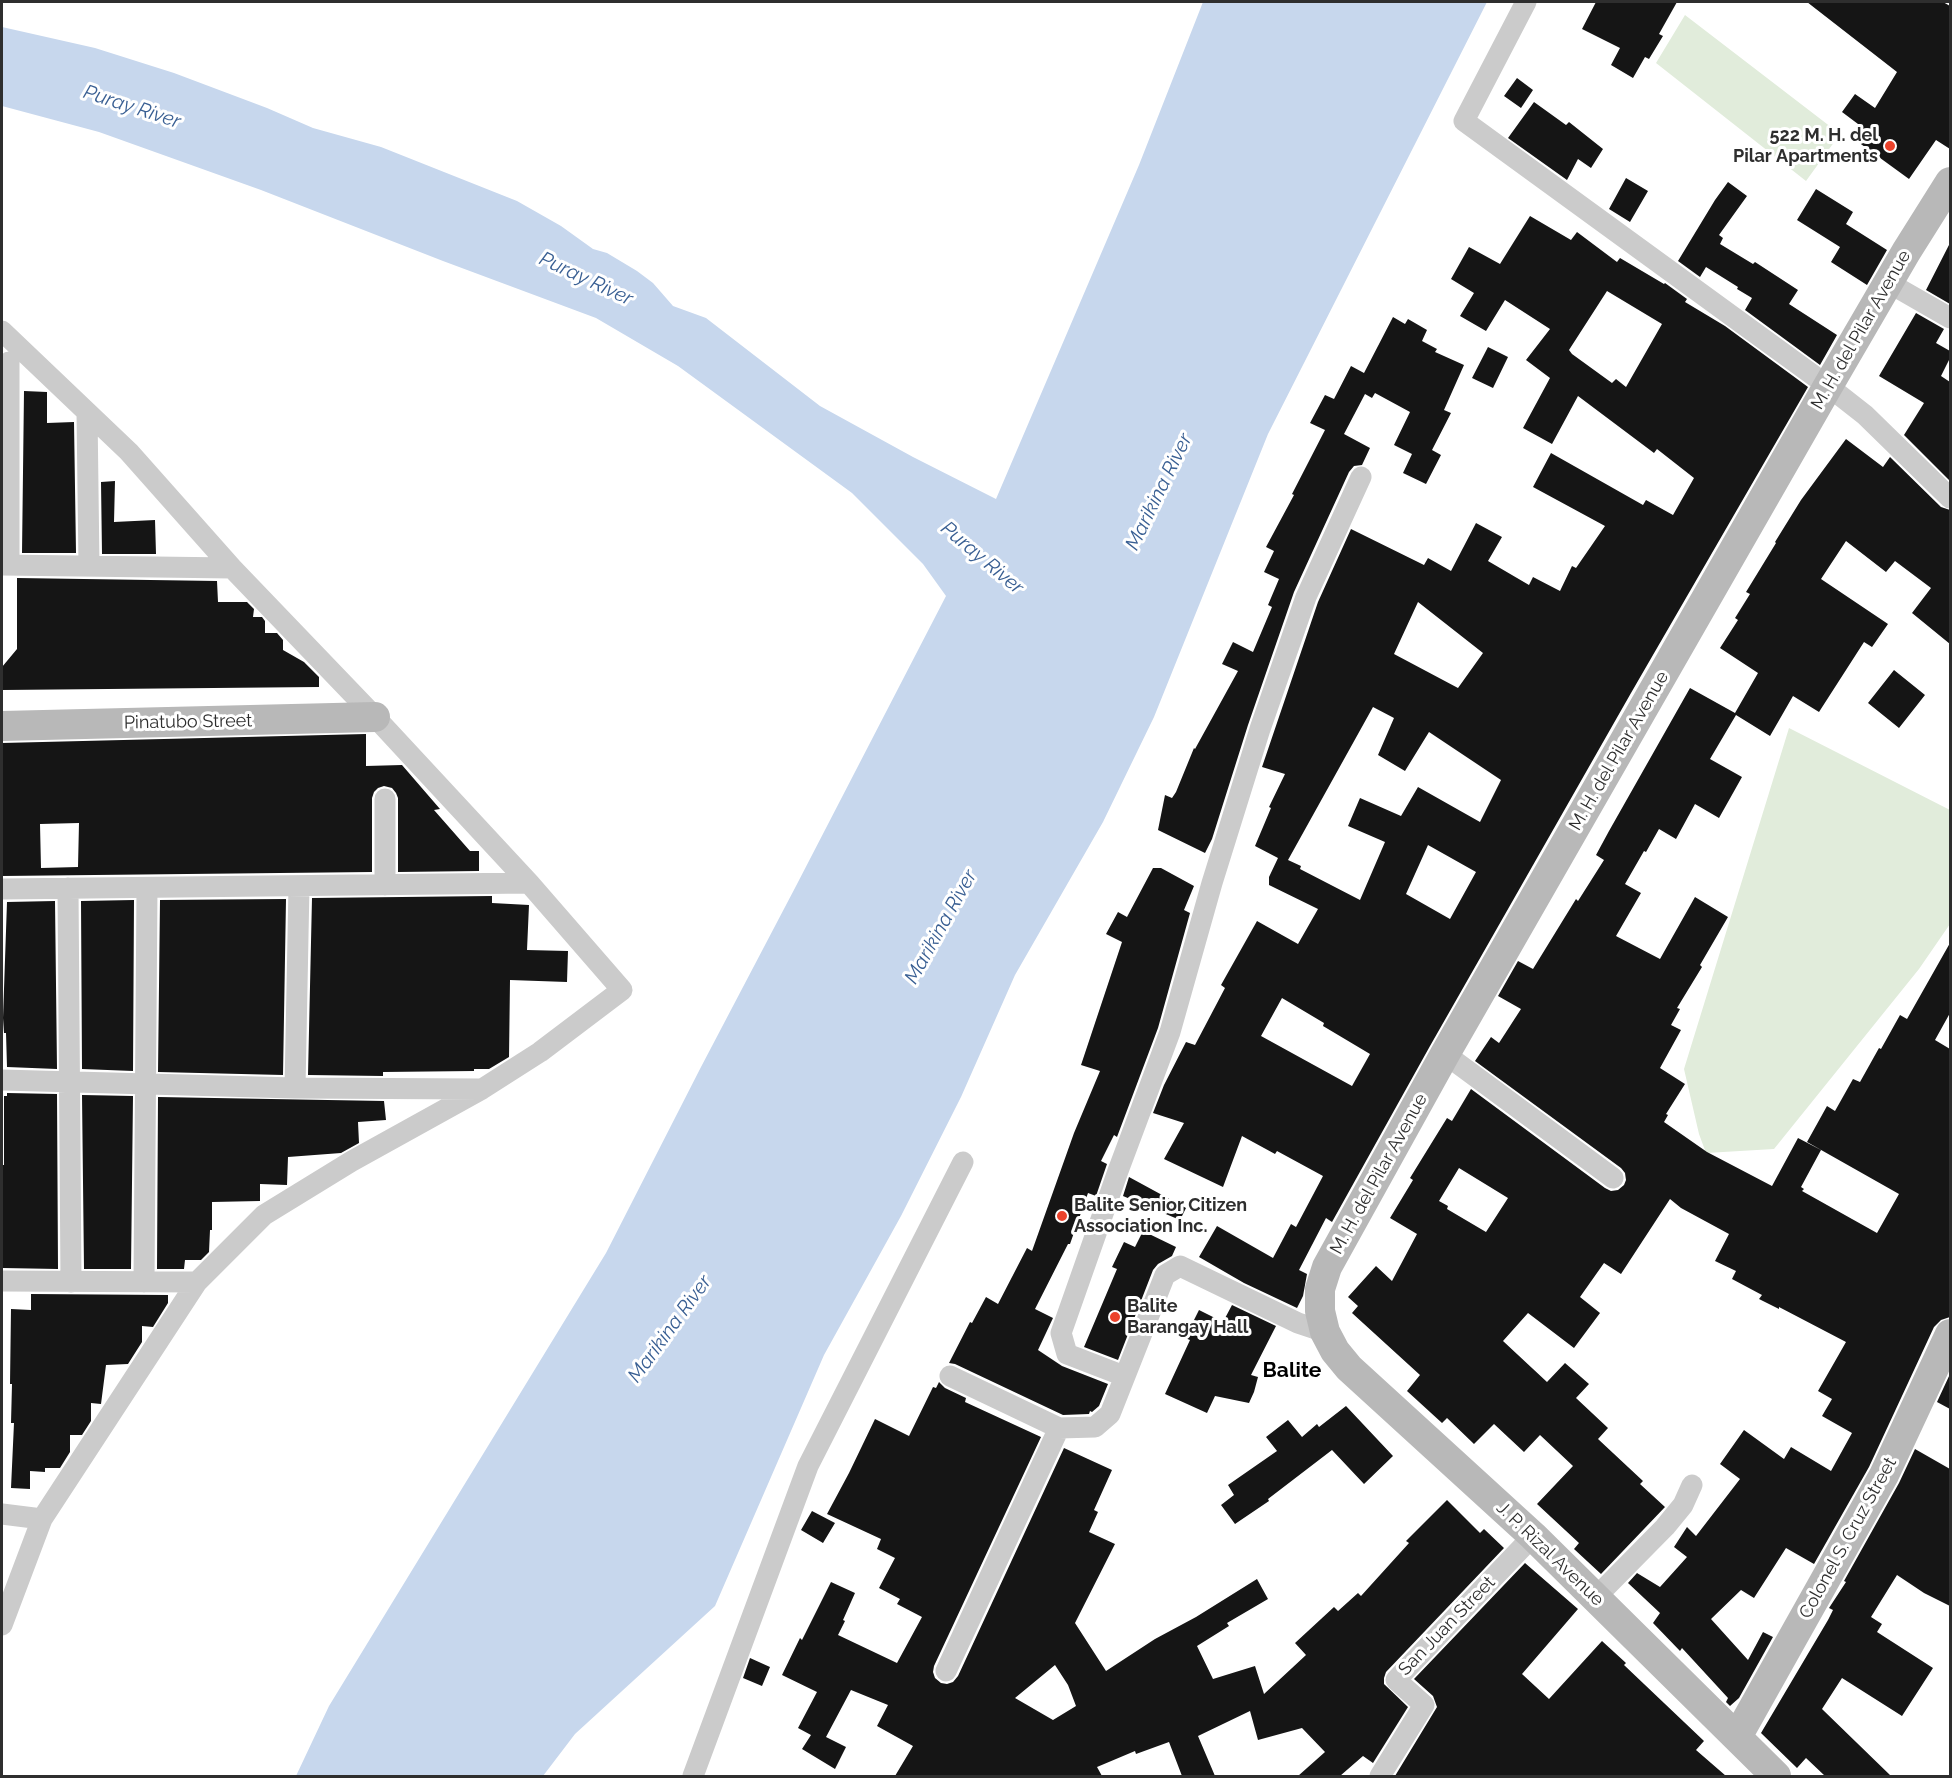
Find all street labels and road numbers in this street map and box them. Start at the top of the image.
street label: M. H. del Pilar Avenue [1807,247,1915,413]
street label: M. H. del Pilar Avenue [1565,668,1673,834]
street label: Pinatubo Street [124,710,252,734]
street label: M. H. del Pilar Avenue [1326,1090,1432,1258]
street label: Colonel S. Cruz Street [1795,1454,1901,1622]
street label: J. P. Rizal Avenue [1492,1497,1608,1611]
street label: San Juan Street [1394,1572,1500,1680]

